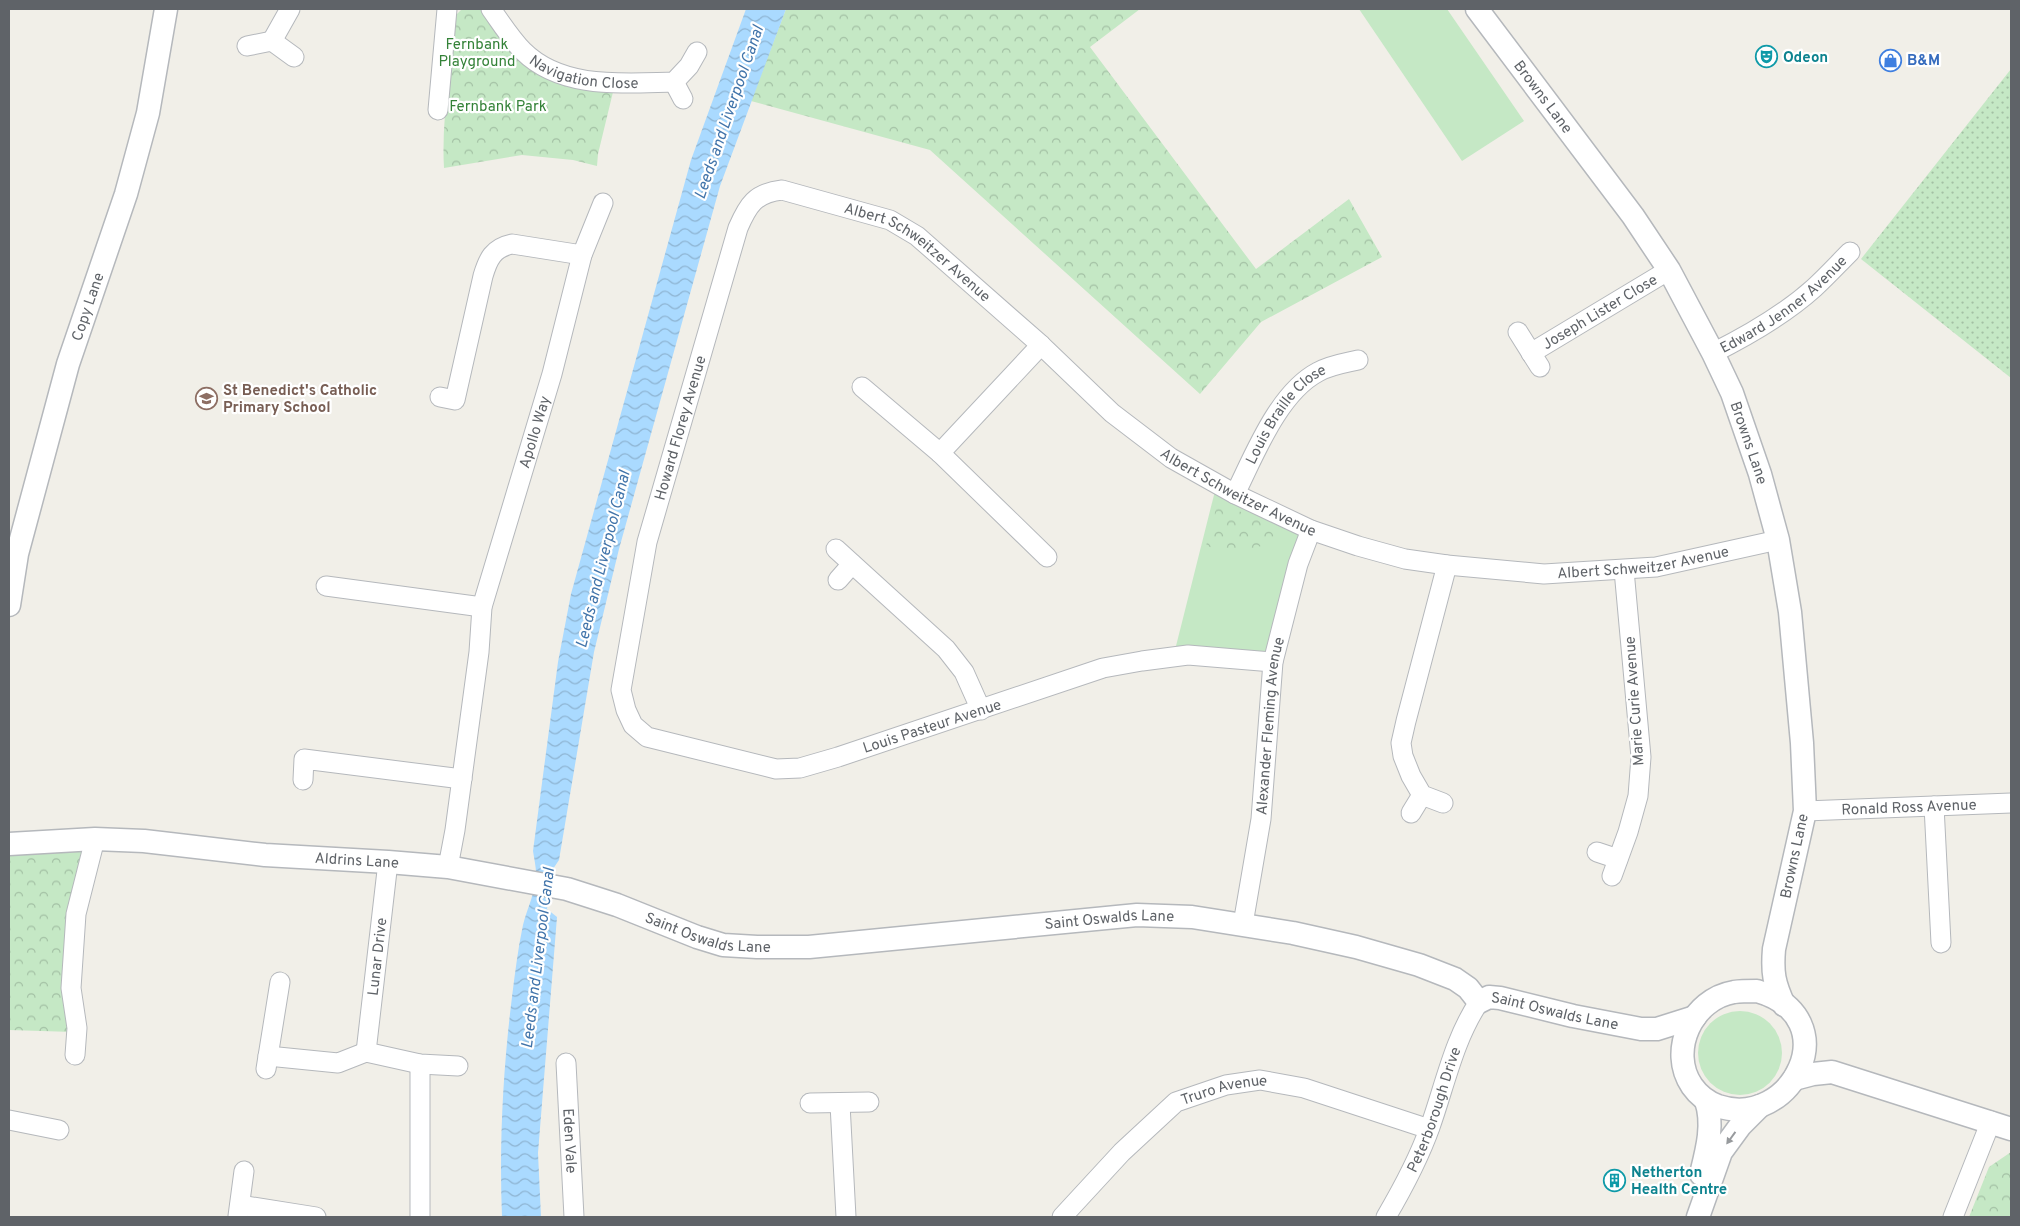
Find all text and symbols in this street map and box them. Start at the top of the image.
water label: Leeds and Liverpool Canal [691,23,769,202]
park label: Fernbank Playground [438,36,516,72]
theatre icon: Odeon [1755,45,1779,69]
shop icon: B&M [1879,48,1903,72]
place label: Odeon [1783,49,1828,68]
street label: Navigation Close [525,52,639,94]
place label: B&M [1907,52,1940,71]
street label: Browns Lane [1508,57,1576,138]
park label: Fernbank Park [449,98,547,117]
street label: Albert Schweitzer Avenue [842,200,994,307]
street label: Edward Jenner Avenue [1717,252,1852,359]
street label: Copy Lane [69,270,109,344]
street label: Joseph Lister Close [1539,271,1661,355]
street label: Howard Florey Avenue [652,354,711,503]
street label: Louis Braille Close [1243,361,1330,468]
place label: St Benedict's Catholic Primary School [223,382,377,418]
school or university icon: St Benedict's Catholic Primary School [195,387,219,411]
street label: Apollo Way [516,394,556,471]
street label: Browns Lane [1725,399,1770,487]
street label: Albert Schweitzer Avenue [1156,445,1318,542]
water label: Leeds and Liverpool Canal [572,468,636,650]
street label: Albert Schweitzer Avenue [1557,543,1731,584]
street label: Alexander Fleming Avenue [1253,635,1290,816]
street label: Marie Curie Avenue [1621,635,1650,766]
street label: Louis Pasteur Avenue [861,696,1004,759]
street label: Ronald Ross Avenue [1841,796,1977,821]
street label: Browns Lane [1777,812,1814,901]
street label: Aldrins Lane [314,850,400,874]
water label: Leeds and Liverpool Canal [518,866,560,1050]
street label: Saint Oswalds Lane [1044,907,1174,935]
street label: Saint Oswalds Lane [642,909,771,958]
street label: Lunar Drive [365,917,392,997]
street label: Saint Oswalds Lane [1490,989,1620,1035]
street label: Peterborough Drive [1404,1045,1466,1176]
street label: Truro Avenue [1179,1072,1268,1111]
street label: Eden Vale [557,1108,580,1174]
one-way arrow [1726,1132,1736,1145]
place label: Netherton Health Centre [1631,1164,1727,1200]
building icon: Netherton Health Centre [1603,1169,1627,1193]

